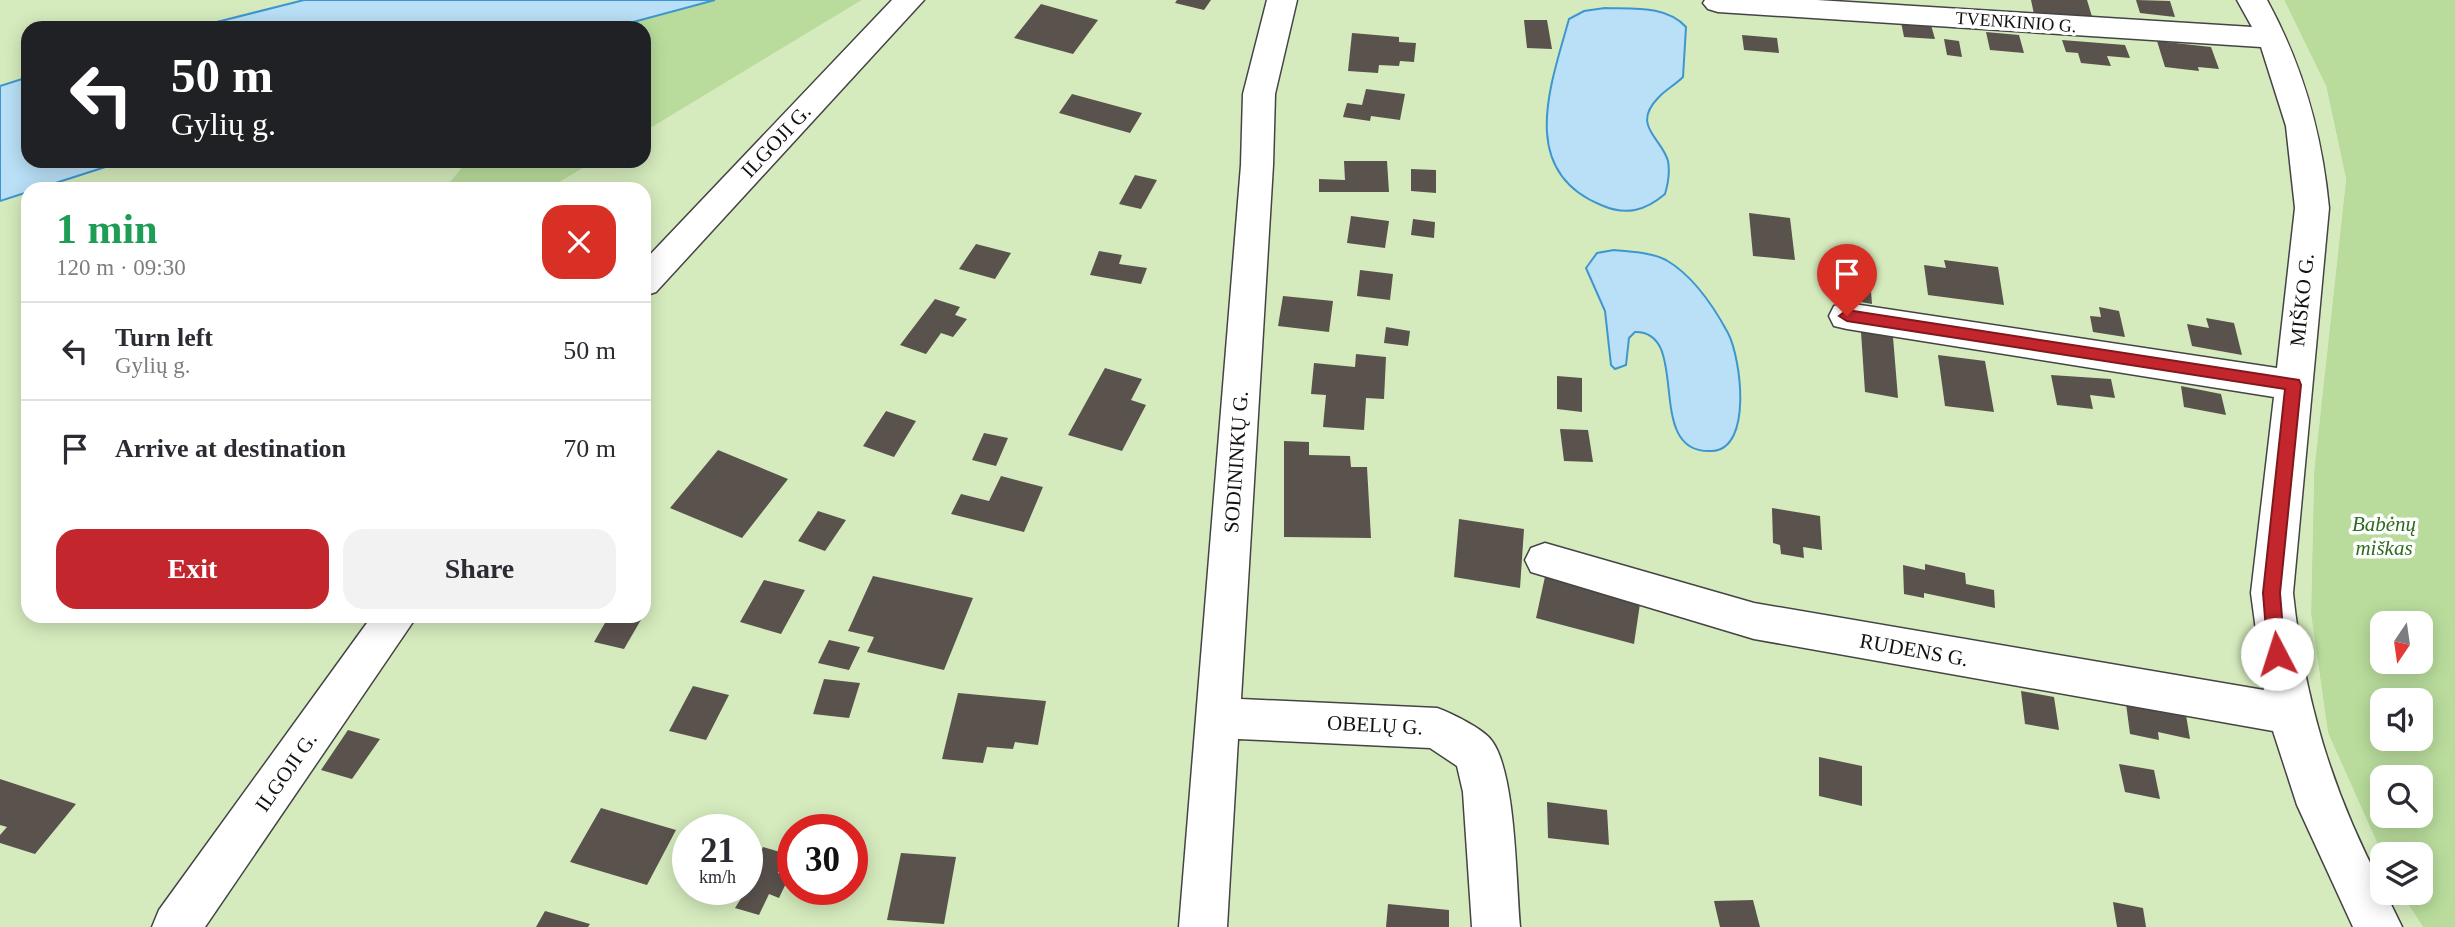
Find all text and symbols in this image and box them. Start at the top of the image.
street label: TVENKINIO G. [1955,8,2077,36]
text: 50 m [171,48,273,103]
icon: left [56,49,147,140]
street label: ILGOJI G. [736,100,816,182]
text: Gylių g. [171,106,276,142]
button: close [542,205,616,279]
text: 1 min [56,206,158,252]
pin [1817,244,1877,316]
street label: MIŠKO G. [2285,252,2319,348]
text: 120 m · 09:30 [56,255,186,280]
icon: arrive [1828,255,1866,293]
text: Turn left [115,323,213,352]
icon: left [56,332,94,370]
text: 50 m [563,336,616,365]
text: Gylių g. [115,353,190,378]
street label: SODININKŲ G. [1219,390,1253,534]
icon: arrive [56,430,94,468]
text: Arrive at destination [115,434,346,463]
text: 70 m [563,434,616,463]
park label: Babėnų miškas [2352,512,2416,560]
button: Exit [56,529,329,609]
button: Share [343,529,616,609]
north arrow [2370,611,2432,674]
map controls [2370,611,2433,905]
position arrow [2240,617,2314,691]
street label: RUDENS G. [1858,629,1970,671]
button: sound [2370,688,2433,751]
street label: OBELŲ G. [1327,711,1423,739]
street label: ILGOJI G. [250,728,322,816]
button: search [2370,765,2433,828]
speed limit sign: 30 [777,814,868,905]
text: 21 [700,831,735,870]
button: layers [2370,842,2433,905]
text: km/h [699,867,736,887]

